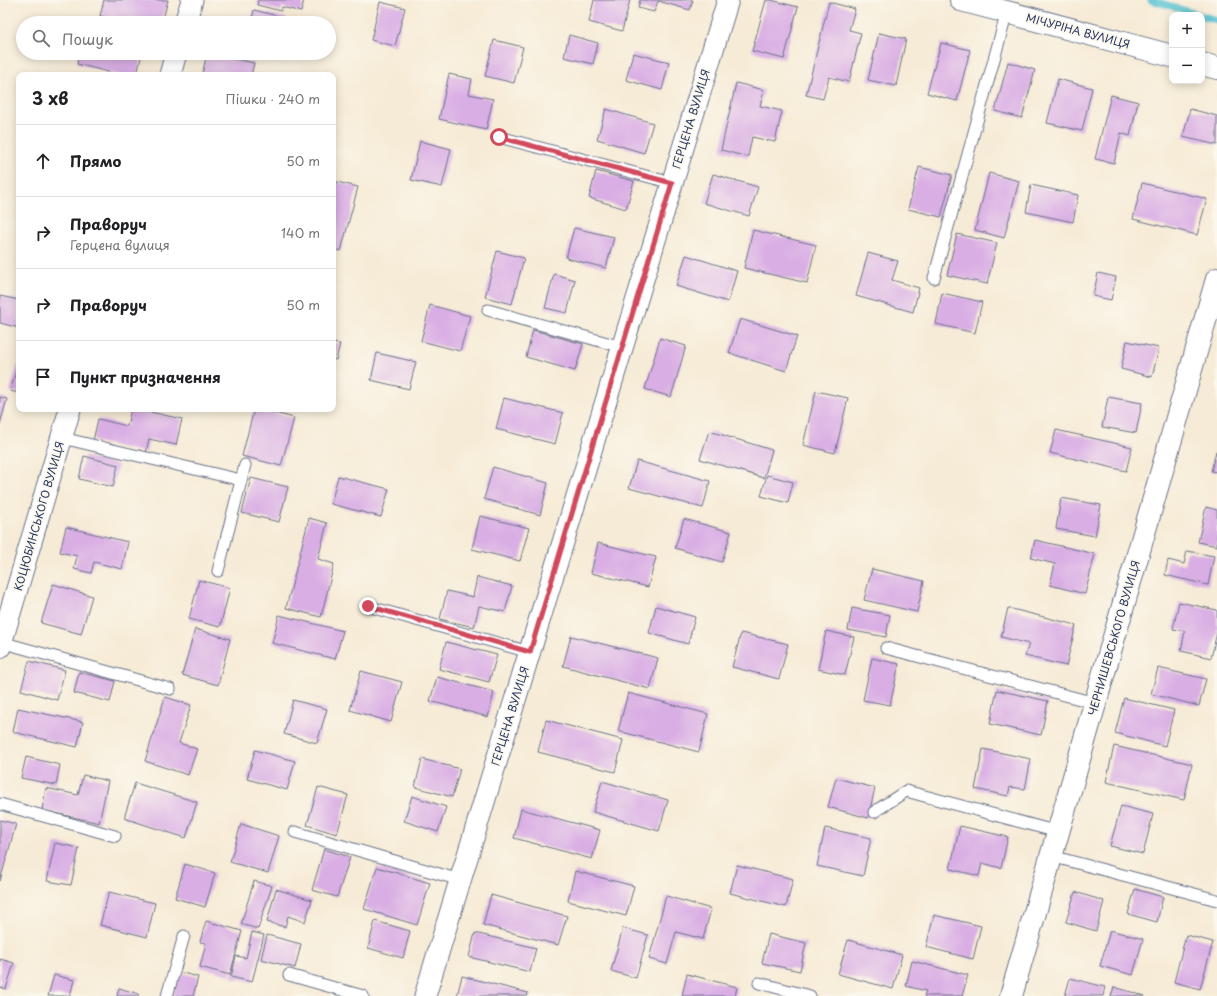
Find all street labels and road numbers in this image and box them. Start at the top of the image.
street label: МІЧУРІНА ВУЛИЦЯ [1024,8,1132,53]
street label: ГЕРЦЕНА ВУЛИЦЯ [667,67,714,171]
street label: КОЦЮБИНСЬКОГО ВУЛИЦЯ [9,439,68,593]
street label: ЧЕРНИШЕВСЬКОГО ВУЛИЦЯ [1083,558,1144,718]
street label: ГЕРЦЕНА ВУЛИЦЯ [486,664,533,768]

